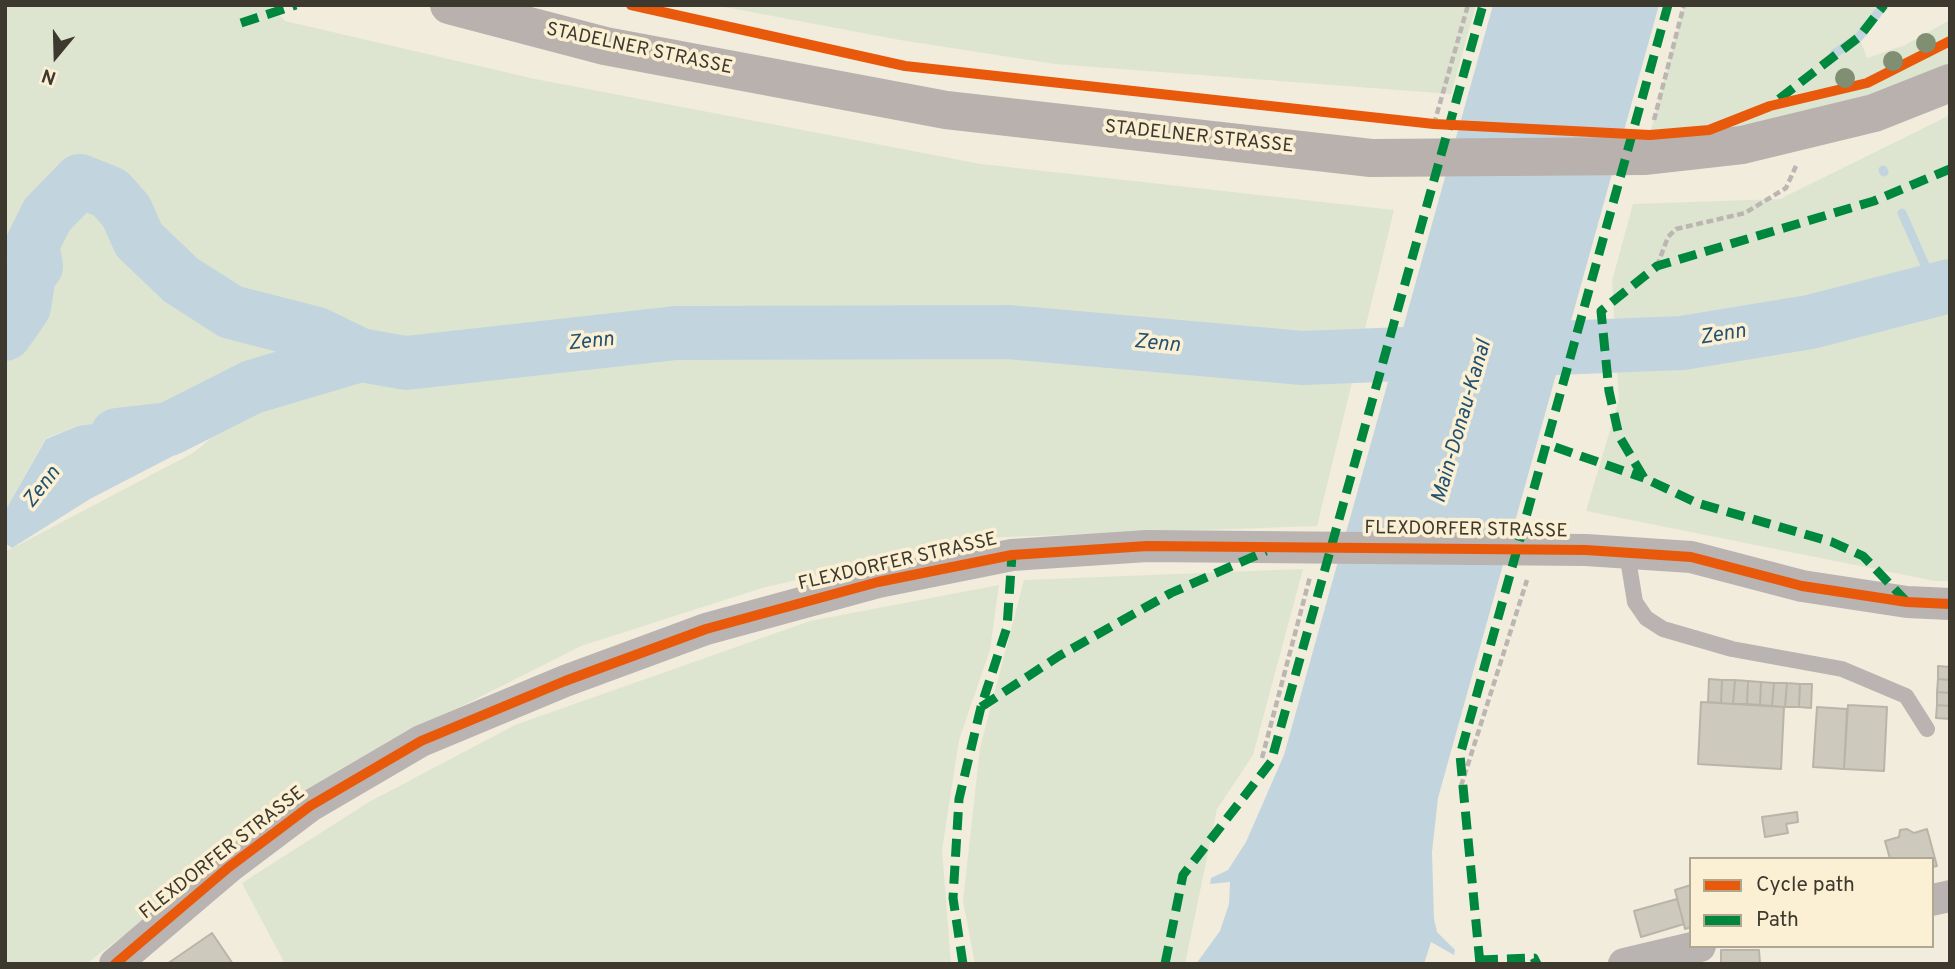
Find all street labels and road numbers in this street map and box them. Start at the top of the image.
street label: STADELNER STRASSE [544,19,734,81]
street label: STADELNER STRASSE [1103,117,1295,159]
street label: FLEXDORFER STRASSE [1364,518,1568,544]
street label: FLEXDORFER STRASSE [796,529,1000,597]
street label: FLEXDORFER STRASSE [136,782,310,926]

